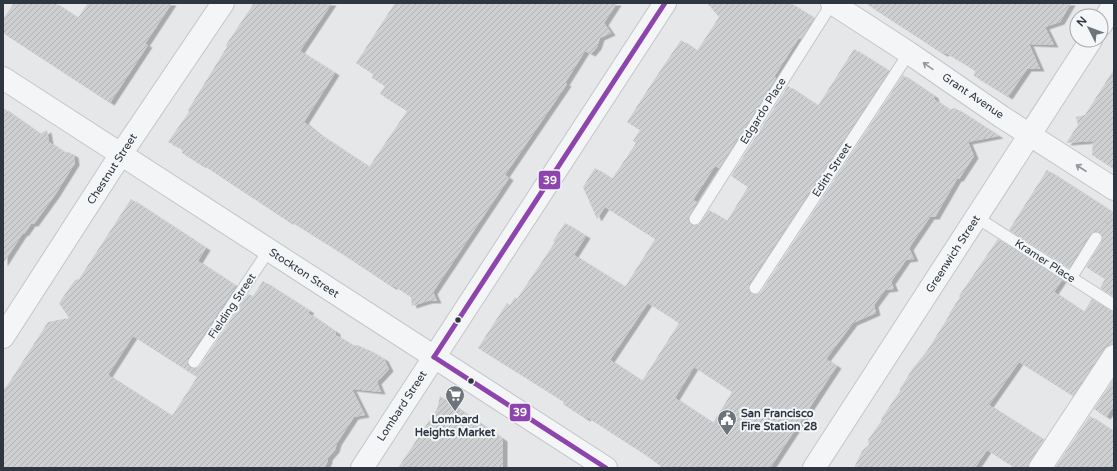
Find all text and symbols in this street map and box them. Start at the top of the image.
north arrow [1069,8,1109,48]
text: N [1074,14,1090,29]
one-way arrow [923,62,934,70]
street label: Grant Avenue [940,71,1006,121]
street label: Edgardo Place [737,75,789,147]
street label: Chestnut Street [84,131,140,207]
street label: Edith Street [810,141,854,199]
one-way arrow [1076,164,1087,172]
line badge: 39 [538,170,561,190]
text: 39 [543,174,557,187]
street label: Greenwich Street [923,213,983,295]
street label: Kramer Place [1012,237,1078,285]
street label: Stockton Street [266,245,342,301]
street label: Fielding Street [205,271,259,341]
unlabelled marker [453,315,463,325]
street label: Lombard Street [374,368,430,444]
unlabelled marker [466,376,476,386]
supermarket icon: Lombard Heights Market [444,384,466,412]
line badge: 39 [509,403,531,422]
text: 39 [513,406,527,419]
place label: San Francisco Fire Station 28 [741,407,817,433]
public building icon: San Francisco Fire Station 28 [716,408,738,436]
place label: Lombard Heights Market [415,413,496,440]

